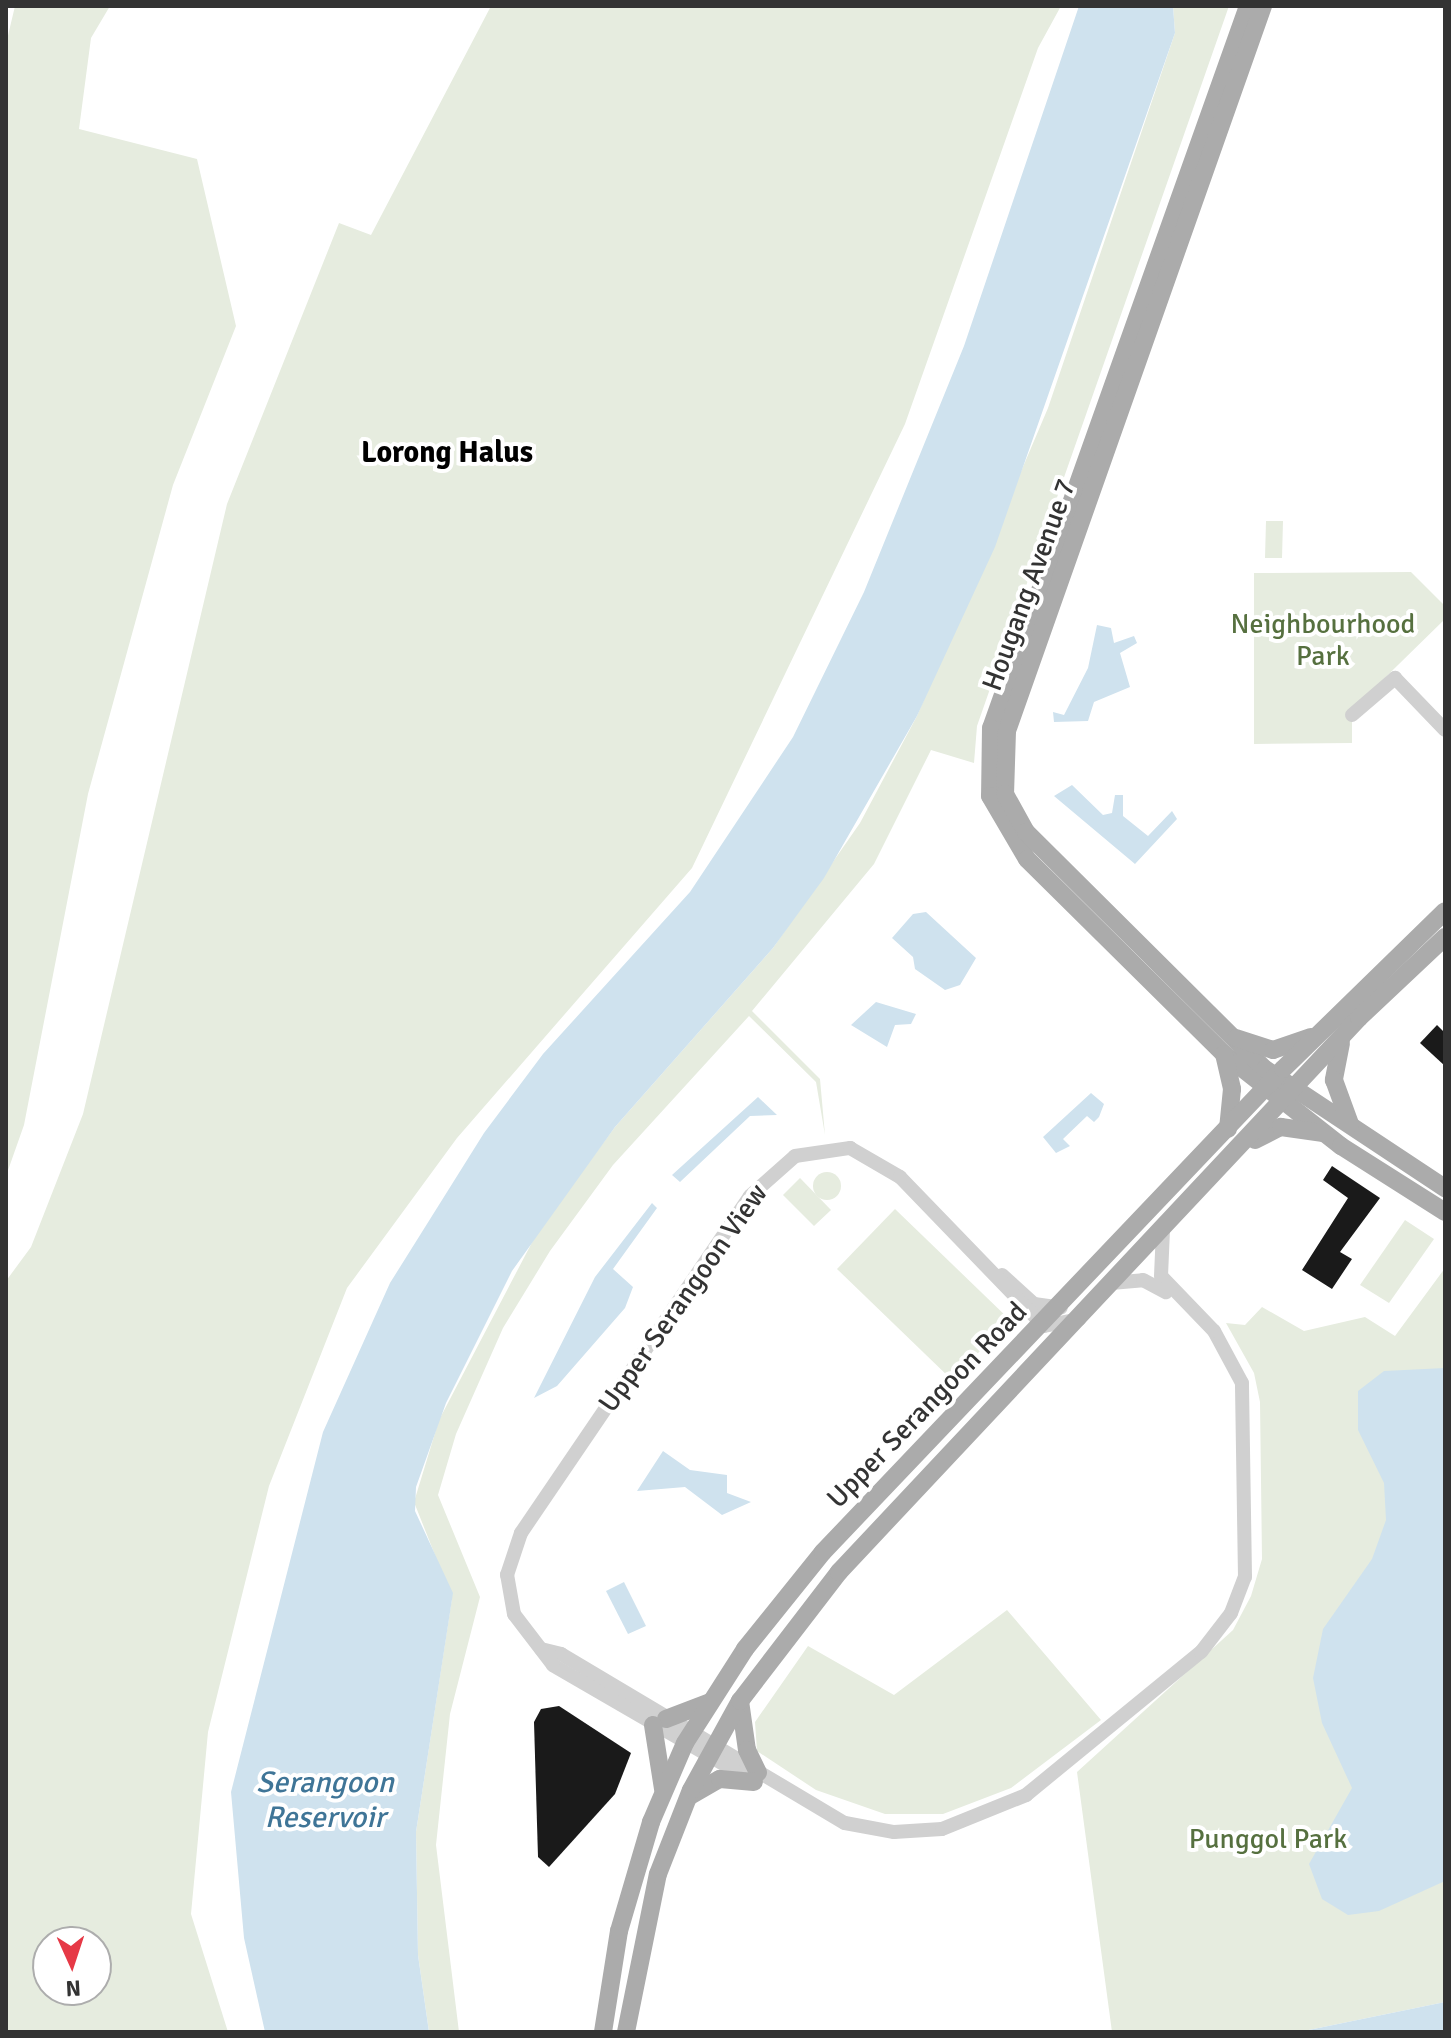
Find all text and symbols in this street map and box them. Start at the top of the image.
district label: Lorong Halus [361,435,533,471]
street label: Hougang Avenue 7 [975,475,1083,695]
park label: Neighbourhood Park [1231,607,1415,673]
street label: Upper Serangoon View [592,1177,774,1419]
street label: Upper Serangoon Road [820,1295,1034,1515]
water label: Serangoon Reservoir [256,1765,394,1836]
park label: Punggol Park [1189,1822,1347,1856]
north arrow [32,1926,112,2006]
text: N [65,1975,82,2002]

